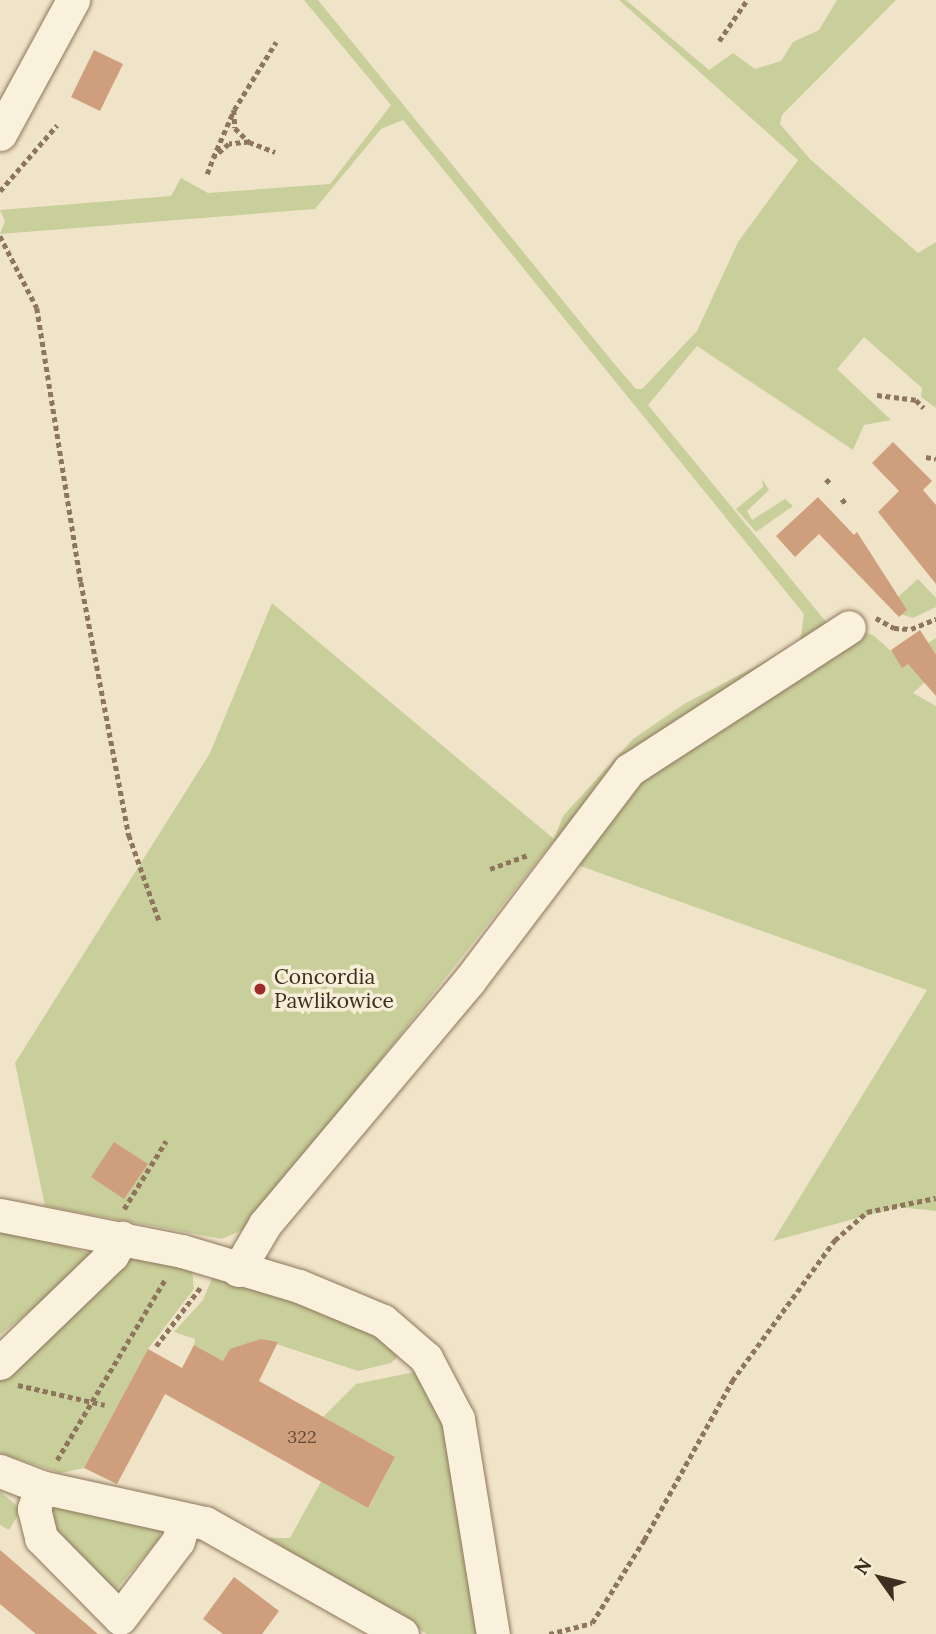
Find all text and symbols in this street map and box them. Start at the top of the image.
place label: Concordia Pawlikowice [274,964,394,1014]
marker: Concordia Pawlikowice [252,981,268,997]
house number: 322 [287,1426,317,1448]
north arrow [845,1543,915,1613]
text: N [849,1553,877,1579]

